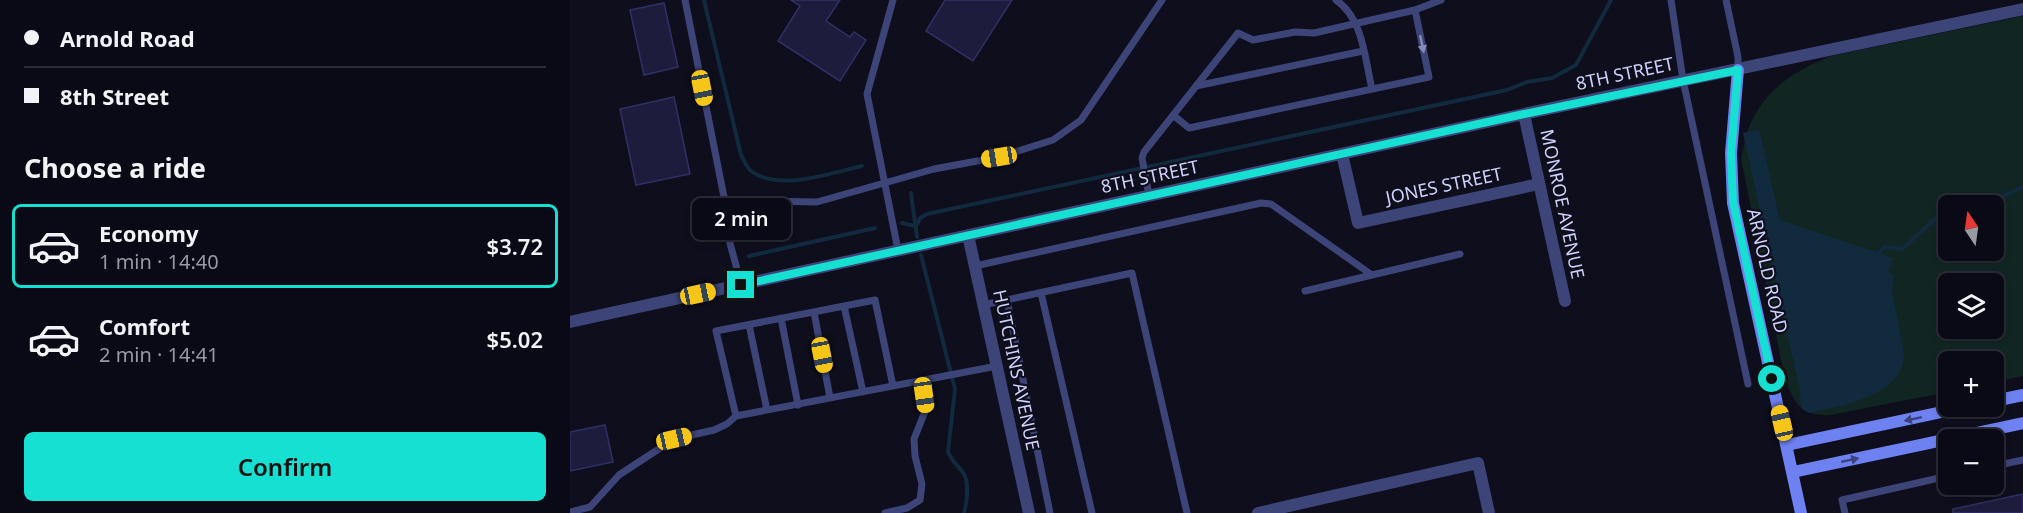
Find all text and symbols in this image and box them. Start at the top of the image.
text: Arnold Road [60,23,195,53]
one-way arrow [1418,34,1427,53]
street label: 8TH STREET [1574,51,1676,95]
car [690,69,714,107]
text: 8th Street [60,81,169,111]
street label: MONROE AVENUE [1535,127,1591,281]
car [980,145,1018,169]
text: Choose a ride [24,149,206,186]
street label: 8TH STREET [1099,154,1201,198]
street label: JONES STREET [1381,161,1504,209]
north arrow [1938,195,2004,261]
map controls [1938,195,2004,495]
callout: 2 min [692,198,790,240]
text: 2 min [714,205,769,232]
street label: ARNOLD ROAD [1742,206,1794,335]
text: Economy [99,218,198,248]
icon: car [27,219,81,273]
text: $3.72 [487,231,543,261]
text: 1 min · 14:40 [99,248,219,275]
route end [727,271,754,298]
button: layers [1938,273,2004,339]
car [679,281,717,307]
street label: HUTCHINS AVENUE [988,287,1046,452]
text: Comfort [99,311,190,341]
icon: car [27,312,81,366]
text: $5.02 [487,324,543,354]
car [810,336,834,374]
text: 2 min · 14:41 [99,341,219,368]
button: + [1938,351,2004,417]
route start [1758,365,1785,392]
car [913,376,935,414]
car [1769,403,1795,443]
one-way arrow [1903,414,1922,424]
car [654,426,694,452]
button: − [1938,429,2004,495]
button: Confirm [24,432,546,501]
one-way arrow [1841,455,1860,464]

